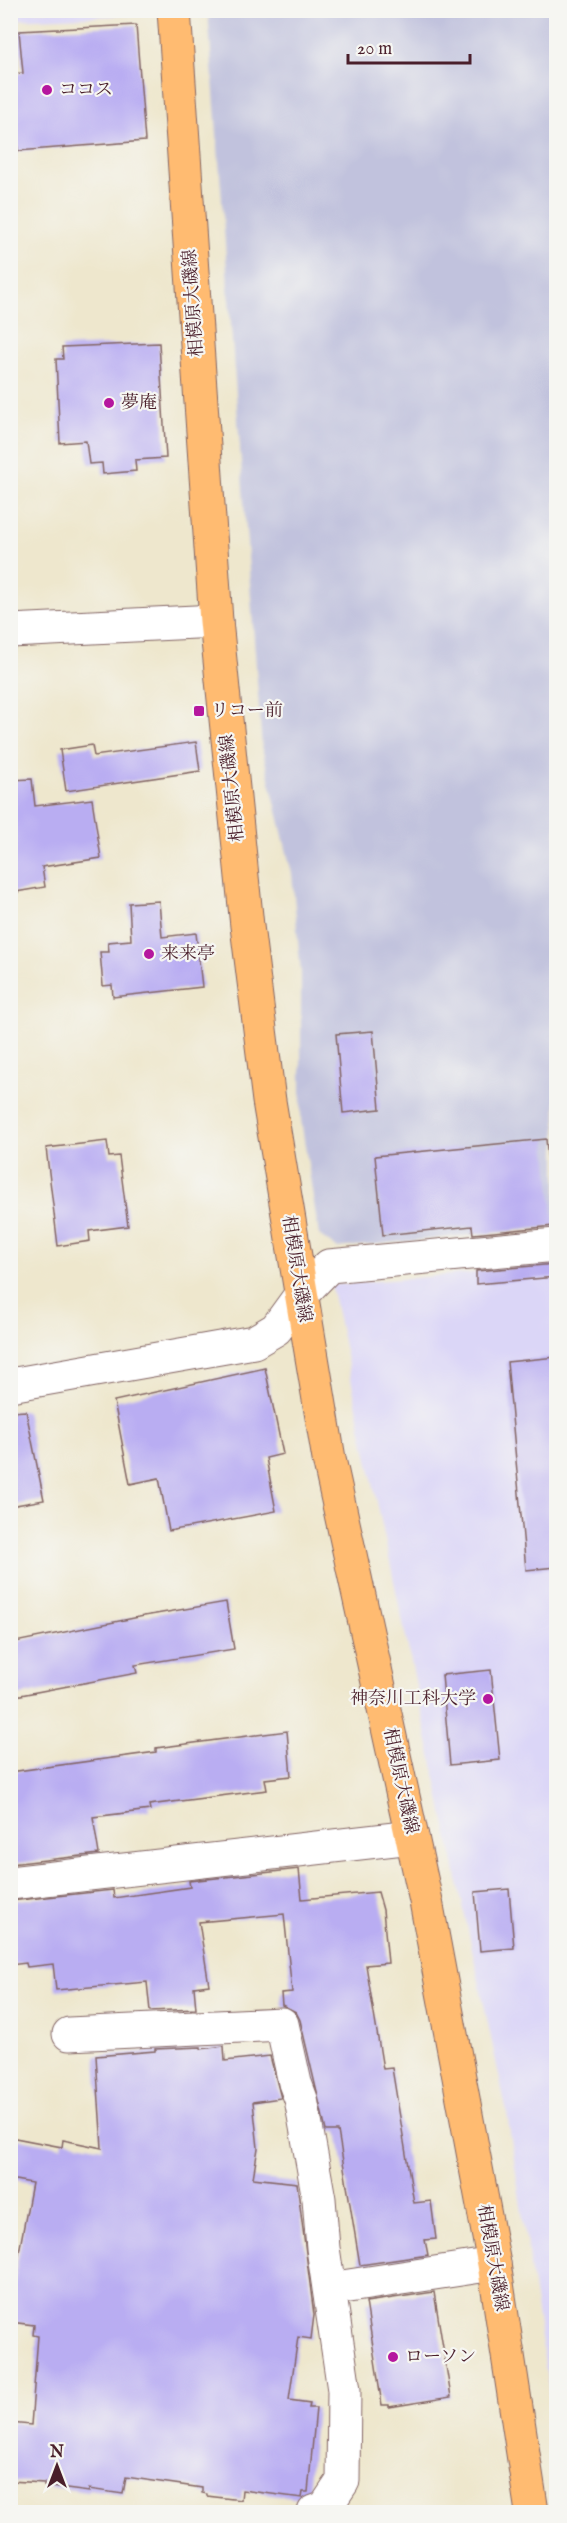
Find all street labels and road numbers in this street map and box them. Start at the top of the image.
street label: 相模原大磯線 [179,248,209,358]
street label: 相模原大磯線 [216,733,250,843]
street label: 相模原大磯線 [276,1214,316,1324]
street label: 相模原大磯線 [378,1726,422,1836]
street label: 相模原大磯線 [471,2203,513,2313]

